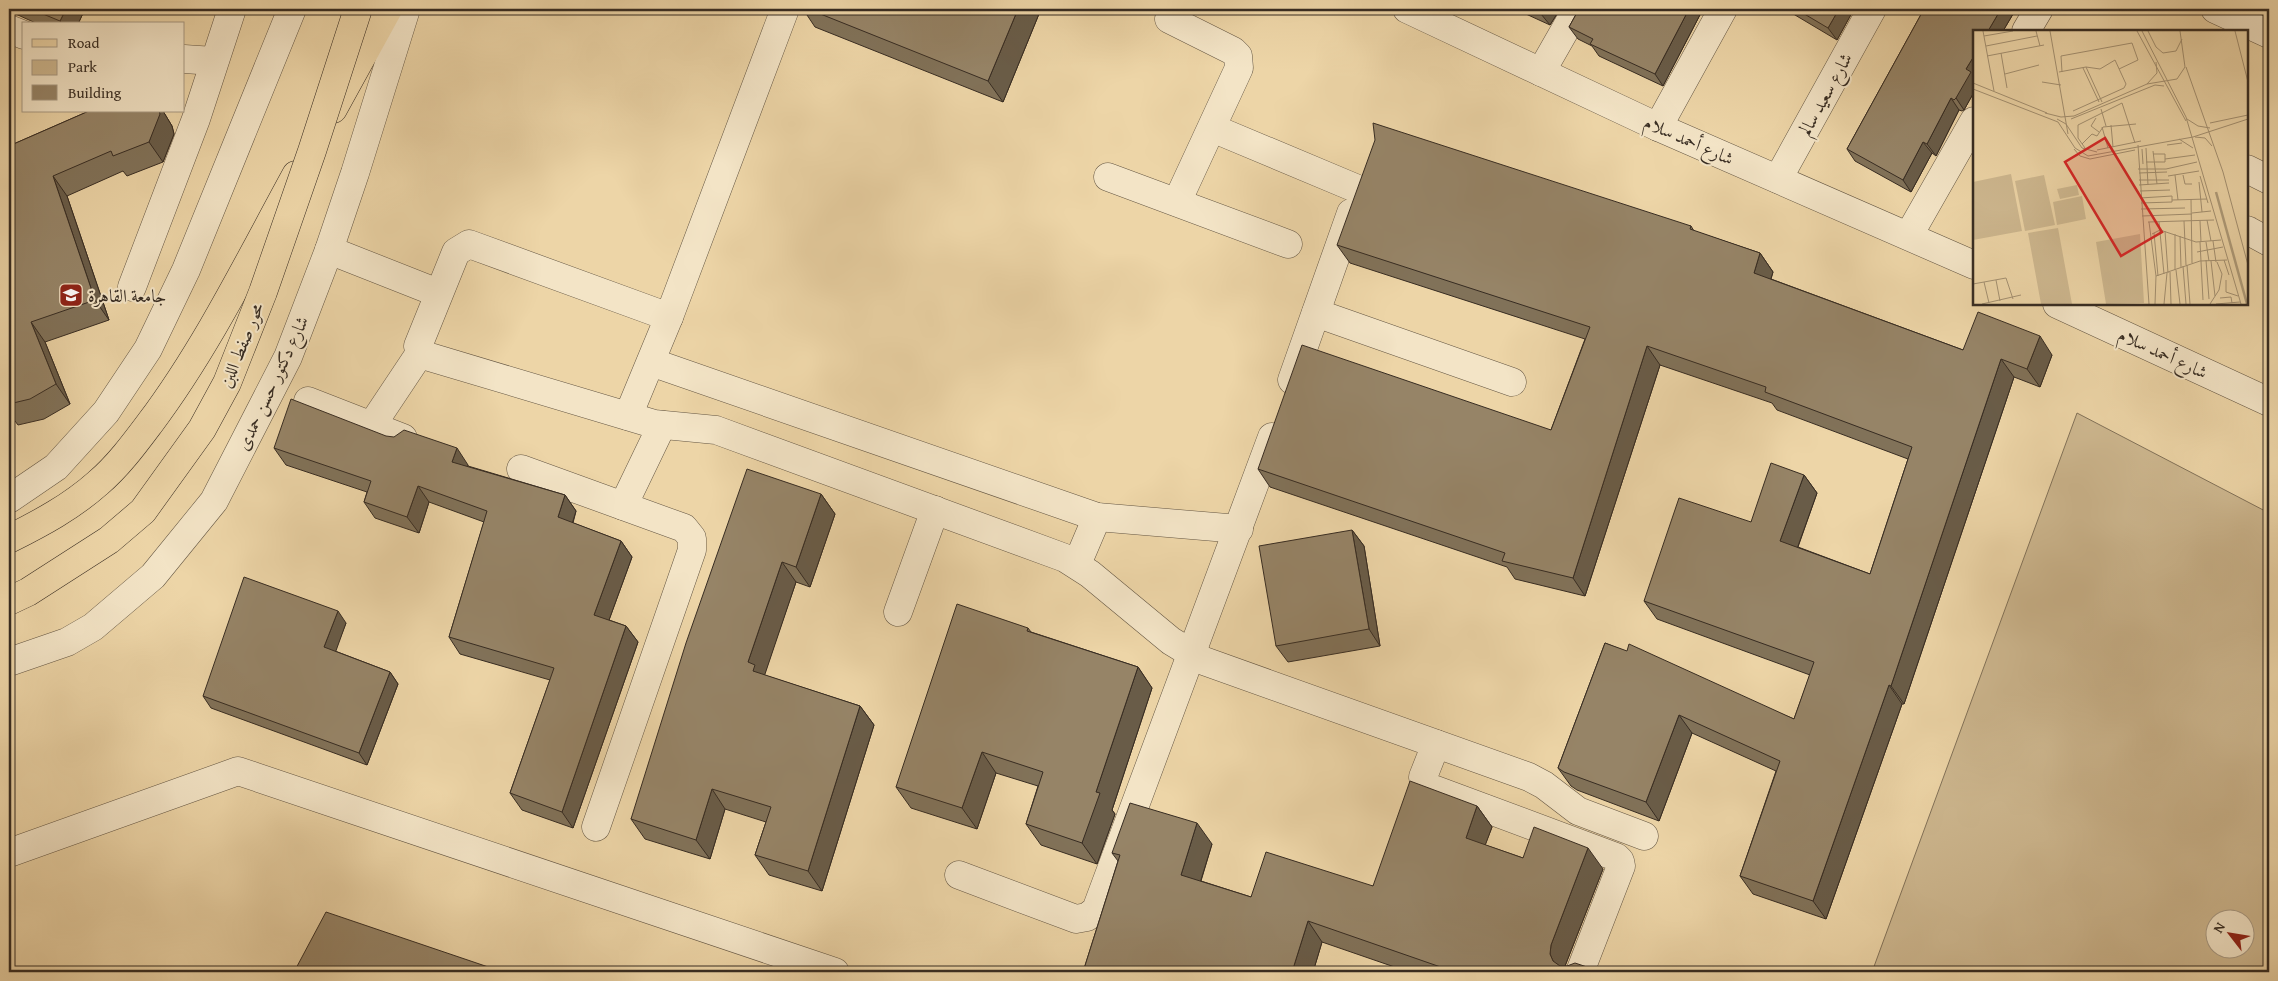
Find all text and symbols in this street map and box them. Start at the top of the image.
legend [22,22,185,112]
inset map [1973,30,2248,305]
text: Road [68,32,99,53]
street label: شارع سعيد سالم [1791,48,1862,142]
text: Park [68,56,97,77]
text: Building [68,82,122,103]
street label: شارع أحمد سلام [1639,108,1738,175]
school or university icon: جامعة القاهرة [58,282,84,308]
place label: جامعة القاهرة [88,282,166,309]
street label: محور صفط اللبن [212,298,270,392]
street label: شارع دكتور حسن حمدى [229,311,317,456]
street label: شارع أحمد سلام [2113,321,2212,388]
north arrow [2206,908,2256,958]
text: N [2208,918,2230,936]

